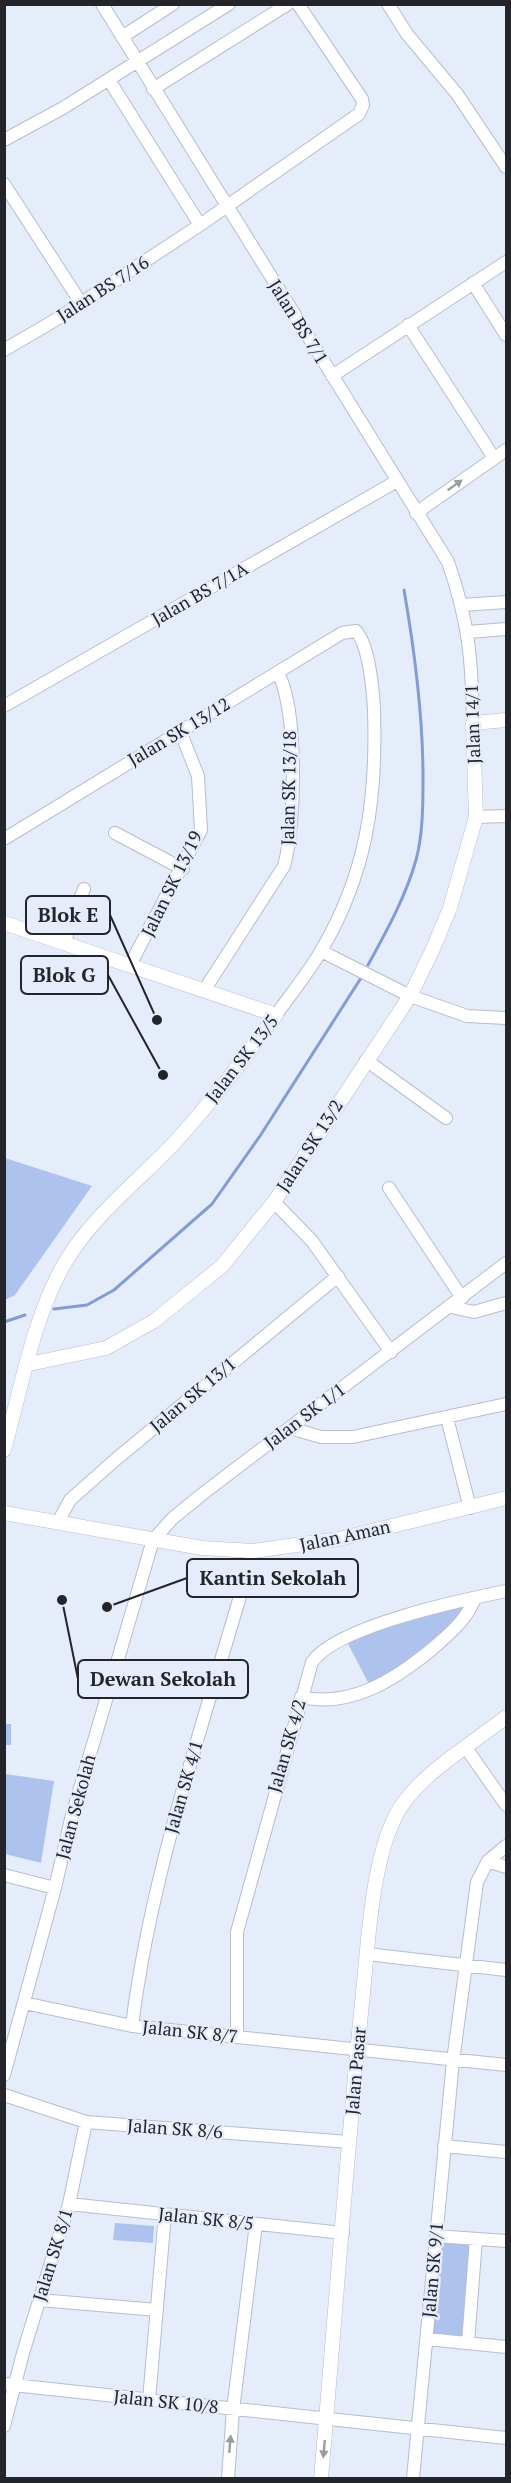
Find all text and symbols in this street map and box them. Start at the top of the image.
street label: Jalan BS 7/16 [52,249,153,327]
street label: Jalan BS 7/1 [263,275,334,368]
one-way arrow [446,479,462,491]
street label: Jalan BS 7/1A [147,555,253,630]
street label: Jalan 14/1 [459,684,485,764]
street label: Jalan SK 13/12 [123,691,234,771]
street label: Jalan SK 13/18 [275,730,301,846]
street label: Jalan SK 13/19 [135,827,207,941]
callout: Blok E [26,896,110,934]
text: Blok E [38,901,98,928]
callout: Blok G [21,956,108,994]
text: Blok G [33,961,95,988]
street label: Jalan SK 13/5 [199,1009,283,1107]
street label: Jalan SK 13/2 [270,1095,348,1196]
street label: Jalan SK 13/1 [144,1351,240,1437]
street label: Jalan SK 1/1 [259,1377,350,1454]
street label: Jalan Aman [297,1514,393,1556]
callout: Kantin Sekolah [187,1559,358,1597]
text: Kantin Sekolah [200,1564,347,1591]
callout: Dewan Sekolah [78,1660,248,1698]
text: Dewan Sekolah [90,1665,236,1692]
street label: Jalan SK 4/2 [261,1696,311,1795]
street label: Jalan SK 4/1 [158,1737,208,1836]
street label: Jalan Sekolah [50,1751,101,1862]
street label: Jalan SK 8/7 [141,2014,239,2048]
street label: Jalan Pasar [339,2026,371,2116]
street label: Jalan SK 8/6 [126,2113,224,2143]
street label: Jalan SK 8/5 [157,2201,255,2235]
street label: Jalan SK 8/1 [27,2205,78,2304]
street label: Jalan SK 9/1 [416,2221,448,2319]
street label: Jalan SK 10/8 [112,2384,220,2418]
one-way arrow [225,2434,235,2453]
one-way arrow [319,2439,329,2458]

